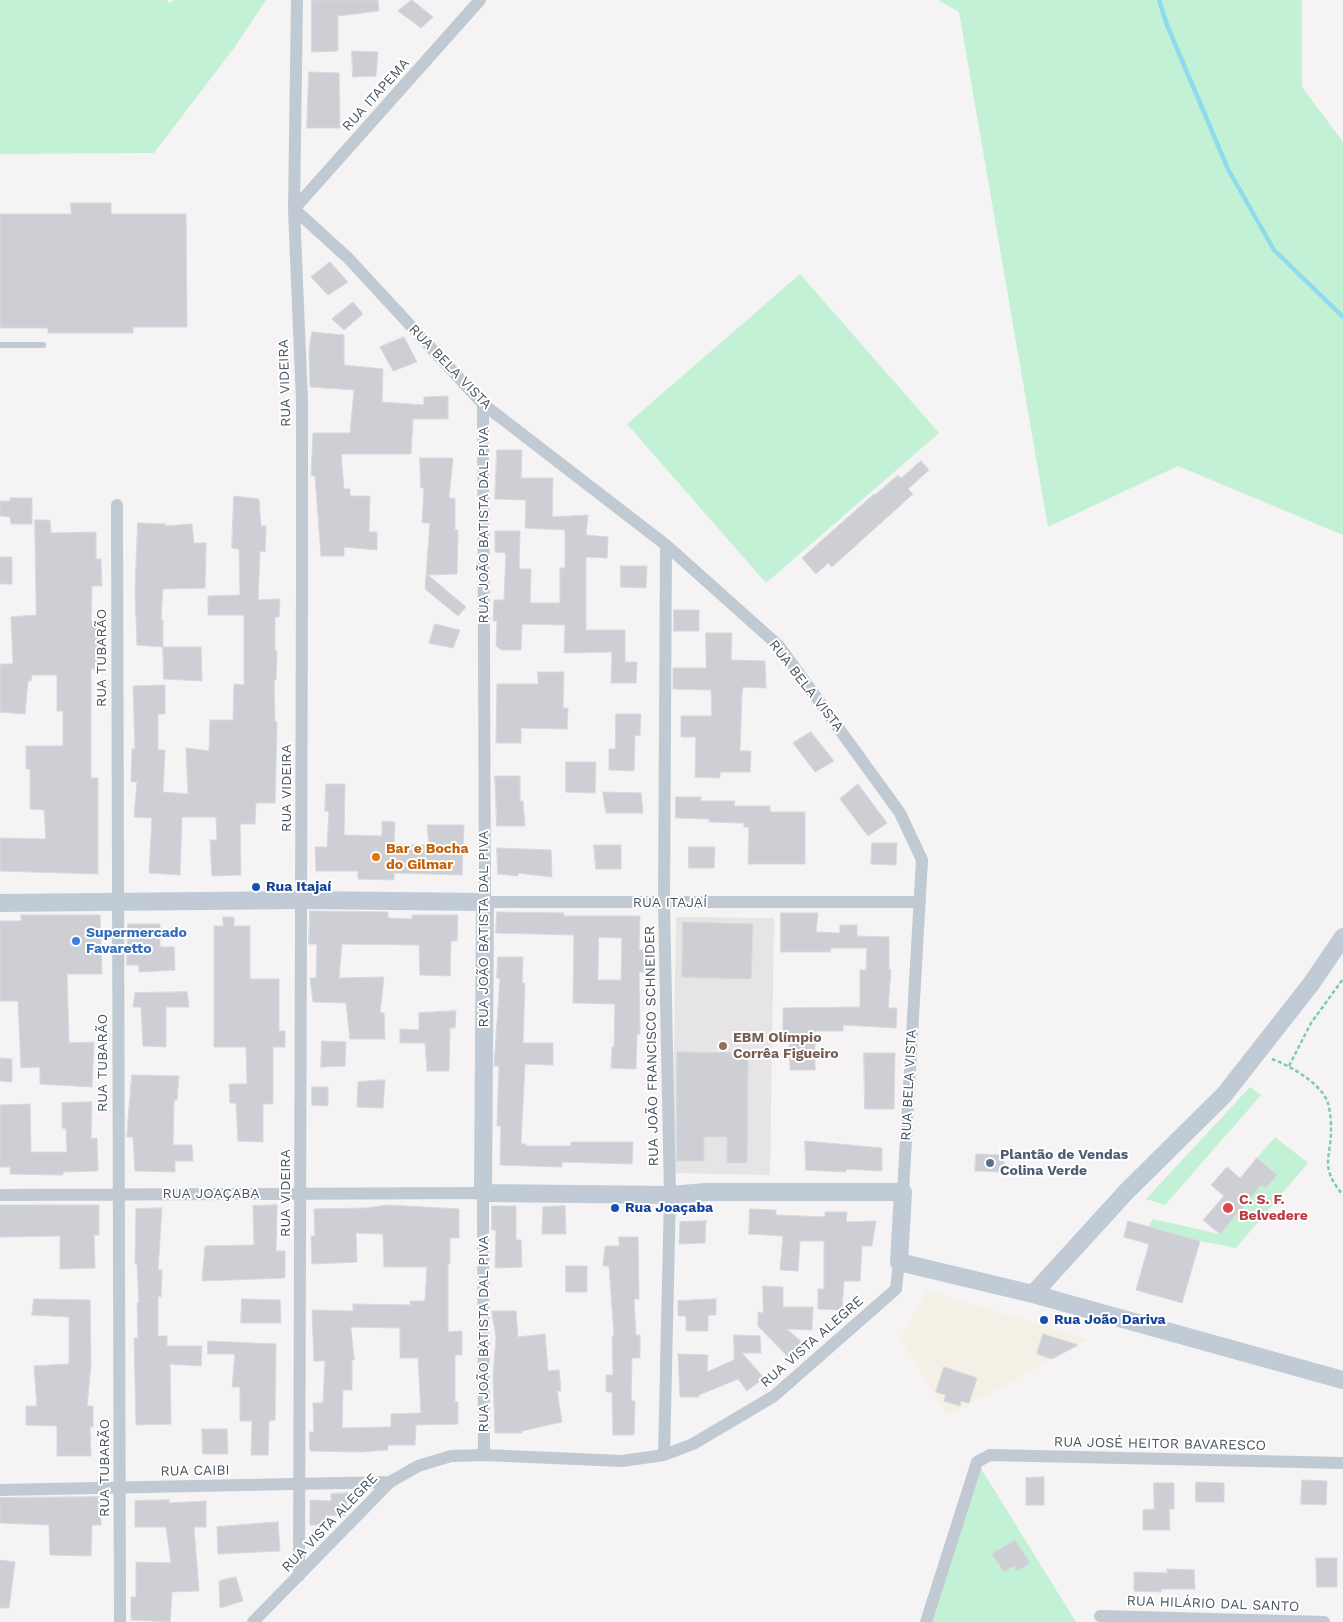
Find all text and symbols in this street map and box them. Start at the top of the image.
street label: RUA ITAPEMA [339,55,413,135]
street label: RUA BELA VISTA [405,321,495,413]
street label: RUA VIDEIRA [275,339,295,427]
street label: RUA JOÃO BATISTA DAL PIVA [476,427,492,623]
street label: RUA TUBARÃO [94,609,110,707]
street label: RUA BELA VISTA [765,637,847,735]
street label: RUA VIDEIRA [279,744,295,832]
street label: RUA JOÃO BATISTA DAL PIVA [476,831,492,1027]
place label: Bar e Bocha do Gilmar [386,841,469,874]
marker: Bar e Bocha do Gilmar [370,851,382,863]
place label: Rua Itajaí [266,879,331,895]
marker: Rua Itajaí [250,881,262,893]
street label: RUA ITAJAÍ [633,895,707,911]
place label: Supermercado Favaretto [86,925,187,958]
street label: RUA JOÃO FRANCISCO SCHNEIDER [642,926,662,1166]
marker: Supermercado Favaretto [70,935,82,947]
street label: RUA TUBARÃO [95,1014,111,1112]
street label: RUA BELA VISTA [898,1029,920,1141]
place label: EBM Olímpio Corrêa Figueiro [733,1030,839,1062]
marker: EBM Olímpio Corrêa Figueiro [717,1040,729,1052]
place label: Plantão de Vendas Colina Verde [1000,1147,1128,1180]
street label: RUA VIDEIRA [278,1149,294,1237]
marker: Plantão de Vendas Colina Verde [984,1157,996,1169]
street label: RUA JOAÇABA [162,1186,260,1202]
place label: C. S. F. Belvedere [1239,1192,1308,1224]
place label: Rua Joaçaba [625,1200,713,1216]
marker: C. S. F. Belvedere [1221,1201,1235,1215]
marker: Rua Joaçaba [609,1202,621,1214]
street label: RUA JOÃO BATISTA DAL PIVA [476,1236,492,1432]
street label: RUA VISTA ALEGRE [757,1293,867,1391]
place label: Rua João Dariva [1054,1312,1166,1328]
marker: Rua João Dariva [1038,1314,1050,1326]
street label: RUA TUBARÃO [97,1419,113,1517]
street label: RUA JOSÉ HEITOR BAVARESCO [1054,1434,1266,1454]
street label: RUA CAIBI [160,1462,230,1480]
street label: RUA VISTA ALEGRE [279,1470,381,1576]
street label: RUA HILÁRIO DAL SANTO [1126,1593,1300,1615]

